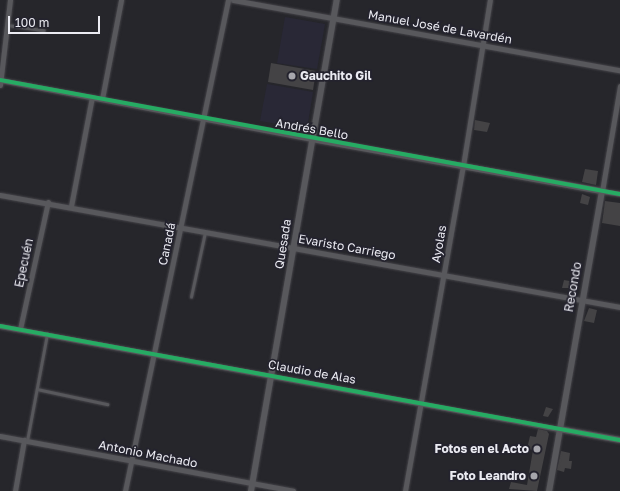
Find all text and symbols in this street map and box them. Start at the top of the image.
street label: Manuel José de Lavardén [367,7,513,47]
scale bar [10,8,102,34]
text: 100 m [15,15,49,30]
place label: Gauchito Gil [300,69,371,83]
marker: Gauchito Gil [287,71,297,81]
street label: Andrés Bello [275,116,349,142]
street label: Quesada [272,218,294,270]
street label: Canadá [155,221,179,267]
street label: Ayolas [429,224,449,264]
street label: Evaristo Carriego [297,231,397,263]
street label: Epecuén [12,237,36,289]
street label: Recondo [562,261,584,313]
street label: Claudio de Alas [267,357,357,387]
street label: Antonio Machado [97,437,199,471]
place label: Fotos en el Acto [434,442,529,456]
marker: Fotos en el Acto [532,444,542,454]
place label: Foto Leandro [450,469,526,483]
marker: Foto Leandro [529,471,539,481]

